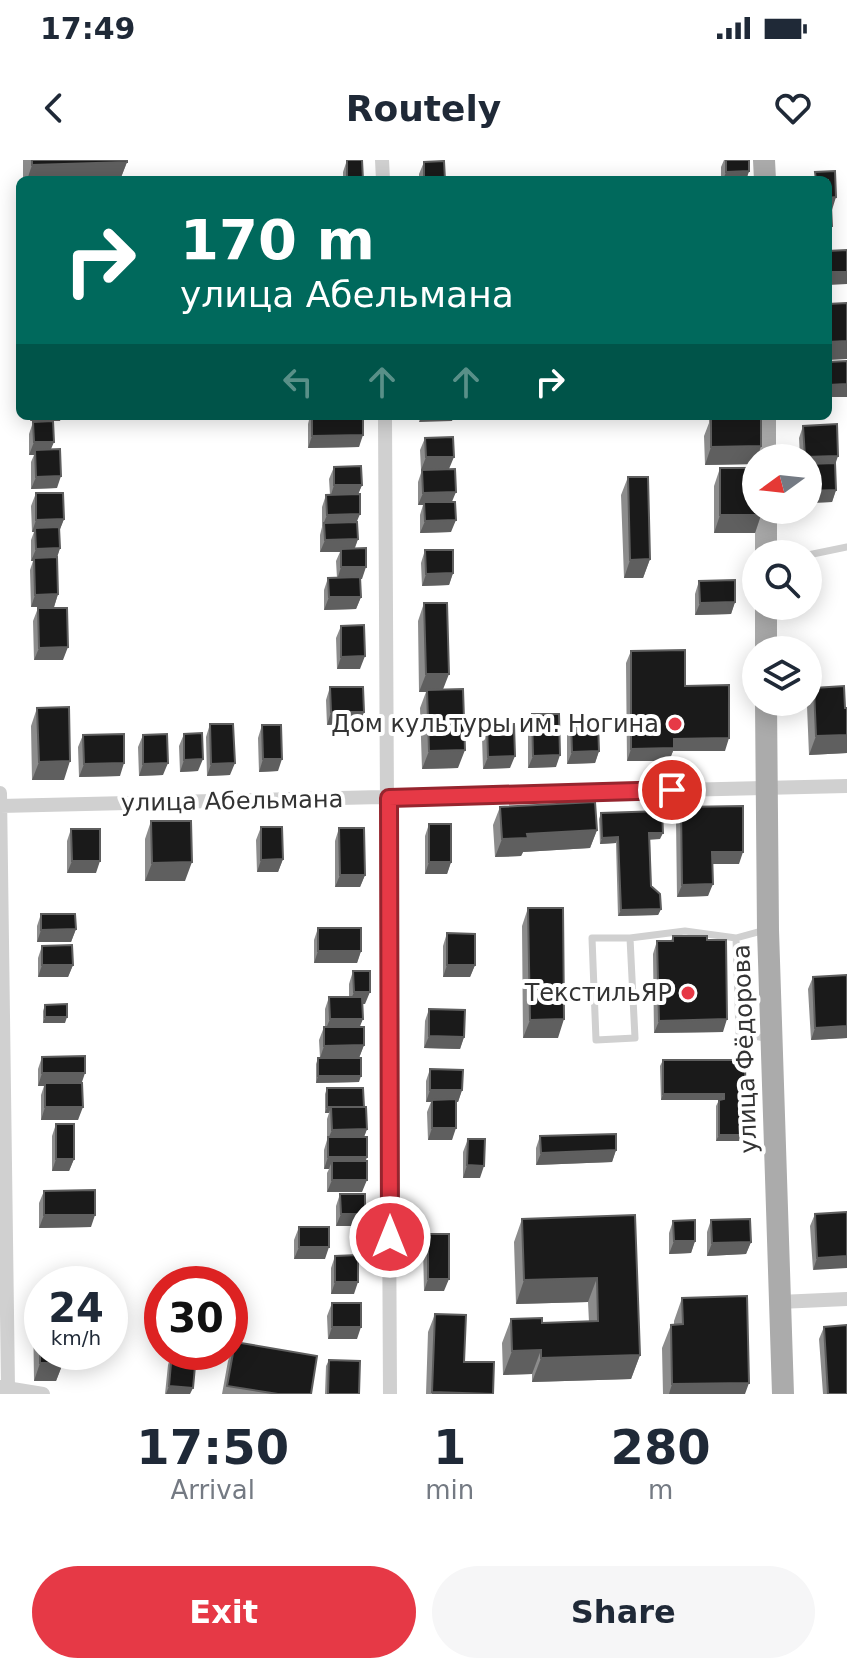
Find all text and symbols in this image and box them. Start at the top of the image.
text: 17:49 [40,11,136,46]
icon: back [32,86,76,130]
icon: heart [771,86,815,130]
text: Routely [346,88,501,129]
text: 170 m [180,207,375,272]
icon: right [48,208,152,312]
text: улица Абельмана [180,274,514,315]
icon: left [276,360,320,404]
icon: ahead [360,360,404,404]
icon: ahead [444,360,488,404]
icon: right [528,360,572,404]
north arrow [742,444,822,524]
map controls [742,444,822,716]
button: search [742,540,822,620]
button: layers [742,636,822,716]
place label: Дом культуры им. Ногина [331,710,659,738]
marker: Дом культуры им. Ногина [666,715,684,733]
pin [638,756,706,824]
icon: arrive [650,768,694,812]
street label: улица Абельмана [121,785,343,817]
street label: улица Фёдорова [727,944,763,1154]
place label: ТекстильЯР [524,979,672,1007]
marker: ТекстильЯР [679,984,697,1002]
position arrow [348,1195,432,1279]
speed limit sign: 30 [144,1266,248,1370]
text: 24 [48,1285,104,1331]
text: km/h [51,1326,101,1350]
text: 17:50 [136,1419,289,1475]
text: 1 [433,1419,466,1475]
text: 280 [611,1419,711,1475]
text: Arrival [170,1475,255,1505]
text: min [425,1475,474,1505]
text: m [648,1475,673,1505]
button: Exit [32,1566,416,1658]
button: Share [432,1566,815,1658]

